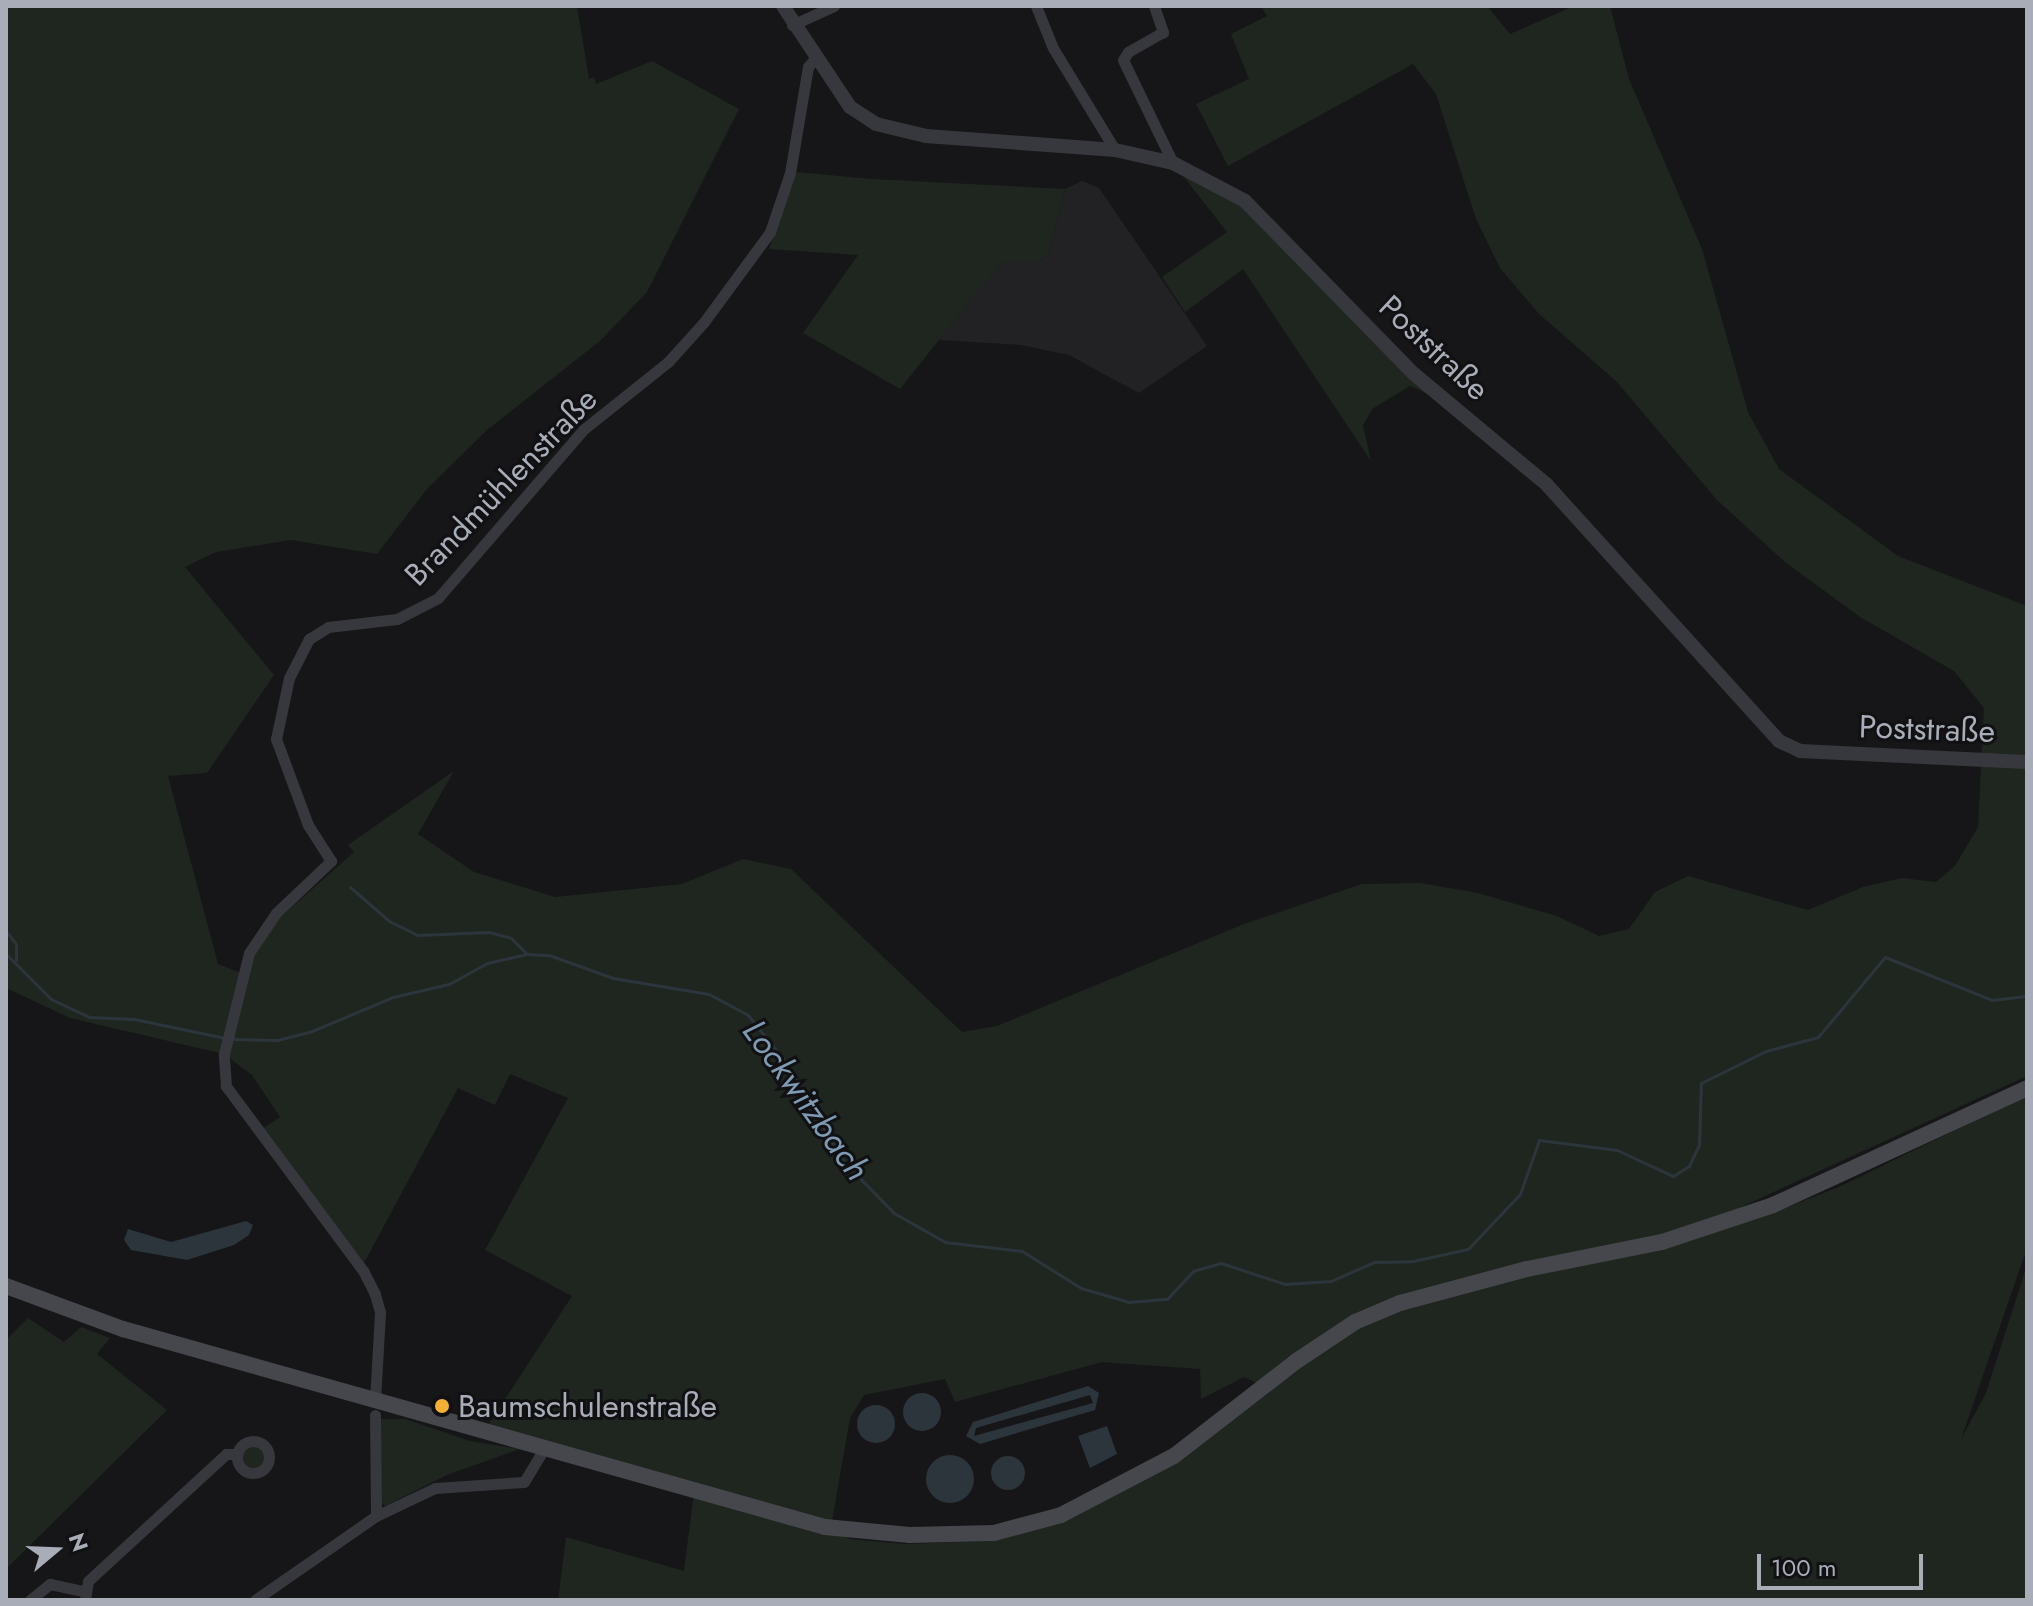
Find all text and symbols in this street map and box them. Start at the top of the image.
street label: Poststraße [1371,288,1497,408]
street label: Brandmühlenstraße [397,380,605,594]
street label: Poststraße [1858,707,1996,751]
water label: Lockwitzbach [734,1012,878,1188]
place label: Baumschulenstraße [458,1387,717,1425]
marker: Baumschulenstraße [433,1397,451,1415]
north arrow [16,1510,96,1590]
text: N [61,1529,97,1556]
scale bar [1761,1538,1927,1588]
text: 100 m [1771,1550,1837,1585]

